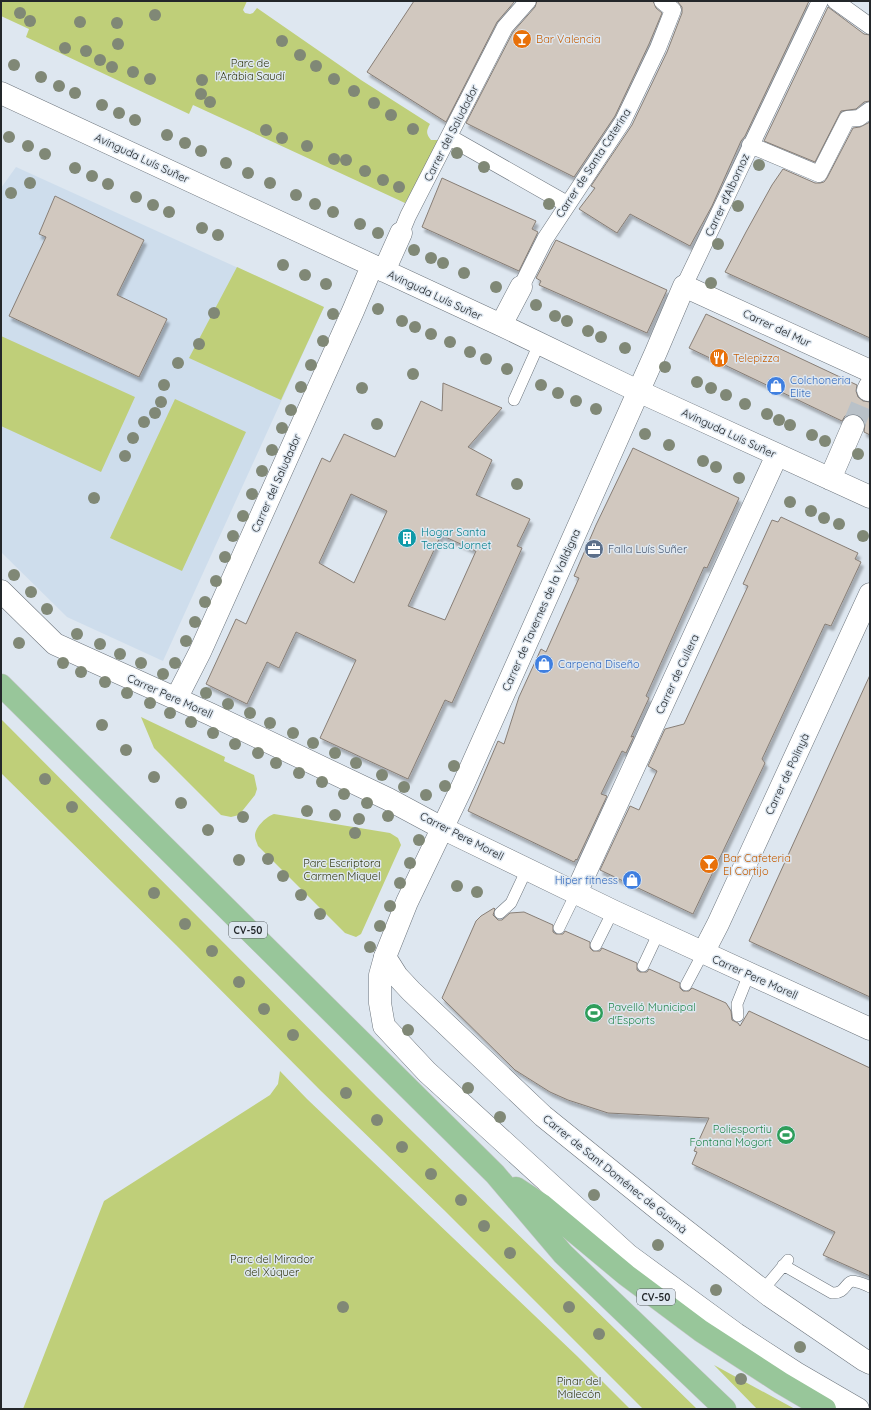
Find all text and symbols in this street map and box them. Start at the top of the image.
bar icon: Bar Valencia [511,28,533,50]
place label: Bar Valencia [536,32,601,46]
park label: Parc de l'Aràbia Saudí [215,56,285,83]
street label: Carrer del Saludador [421,82,482,184]
street label: Carrer de Santa Caterina [552,106,634,220]
street label: Avinguda Luís Suñer [93,130,192,186]
street label: Carrer d'Albornoz [702,151,752,239]
street label: Avinguda Luís Suñer [386,267,485,323]
street label: Carrer del Mur [741,306,814,350]
restaurant icon: Telepizza [708,347,730,369]
place label: Telepizza [733,351,779,365]
place label: Colchoneria Elite [790,373,851,400]
shop icon: Colchoneria Elite [765,375,787,397]
street label: Avinguda Luís Suñer [680,405,779,461]
street label: Carrer del Saludador [248,431,304,534]
place label: Hogar Santa Teresa Jornet [421,525,491,552]
building icon: Hogar Santa Teresa Jornet [396,527,418,549]
street label: Carrer de Tavernes de la Valldigna [499,527,583,693]
office icon: Falla Luís Suñer [583,538,605,560]
place label: Falla Luís Suñer [608,542,688,556]
street label: Carrer de Cullera [652,632,702,716]
shop icon: Carpena Diseño [533,653,555,675]
place label: Carpena Diseño [558,657,640,671]
street label: Carrer Pere Morell [125,671,215,721]
street label: Carrer de Polinyà [762,731,812,817]
street label: Carrer Pere Morell [418,809,506,863]
place label: Bar Cafeteria El Cortijo [723,851,791,878]
bar icon: Bar Cafeteria El Cortijo [698,853,720,875]
park label: Parc Escriptora Carmen Miquel [303,856,381,883]
shop icon: Hiper fitness [621,869,643,891]
place label: Hiper fitness [555,873,618,887]
road number: CV-50 [229,922,267,938]
street label: Carrer Pere Morell [710,952,800,1002]
place label: Pavelló Municipal d'Esports [608,1000,696,1027]
sports icon: Pavelló Municipal d'Esports [583,1002,605,1024]
street label: Carrer de Sant Doménec de Gusmà [540,1112,690,1236]
place label: Poliesportiu Fontana Mogort [690,1122,772,1149]
sports icon: Poliesportiu Fontana Mogort [775,1124,797,1146]
park label: Parc del Mirador del Xúquer [230,1252,315,1279]
road number: CV-50 [637,1289,675,1305]
park label: Pinar del Malecón [557,1374,601,1401]

